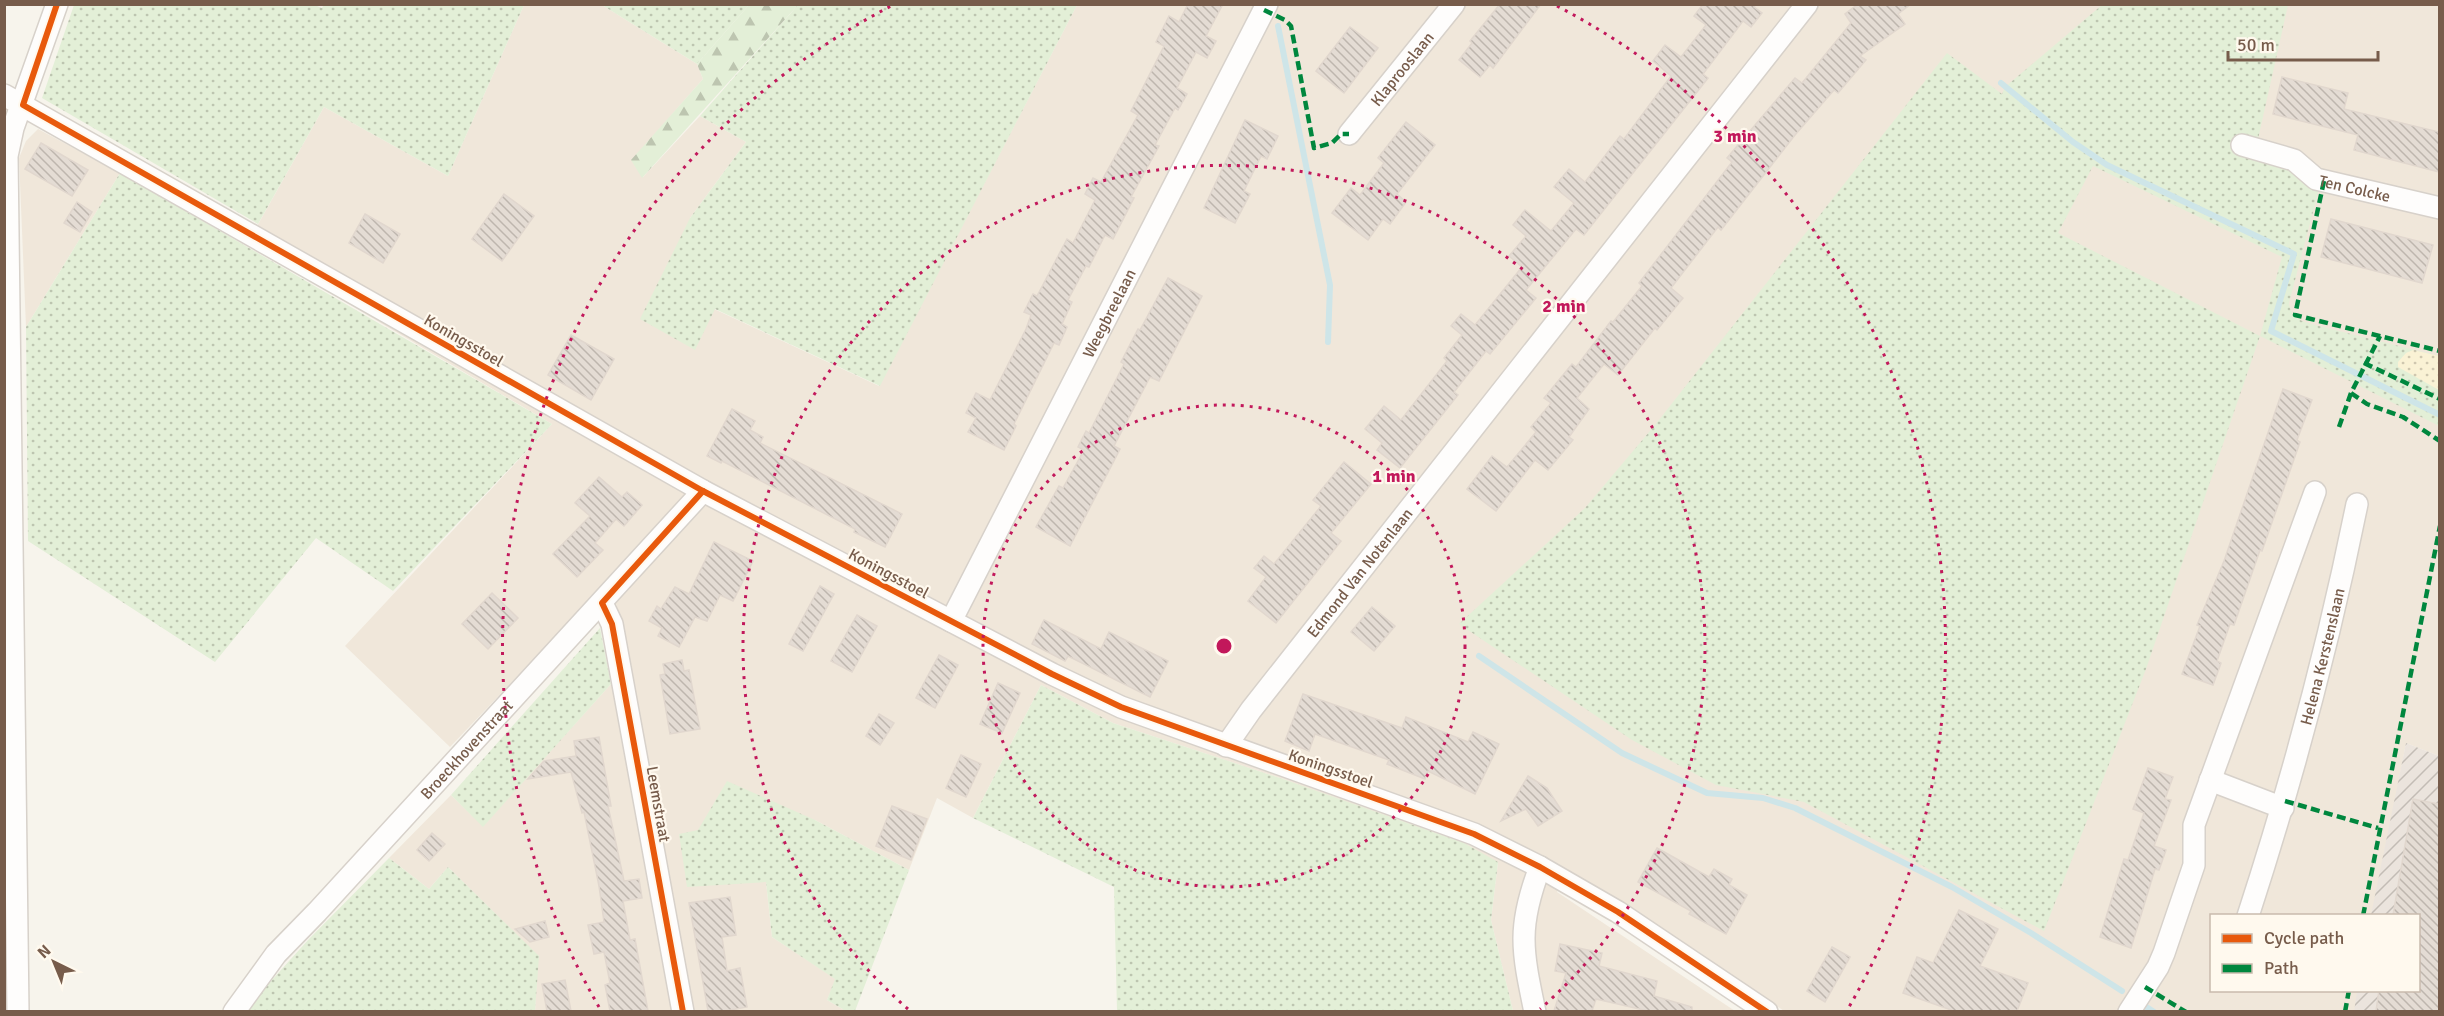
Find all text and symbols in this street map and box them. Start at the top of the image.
scale bar [2228,24,2378,62]
street label: Klaprooslaan [1367,28,1439,111]
text: 50 m [2237,34,2275,56]
text: 3 min [1713,125,1757,147]
street label: Ten Colcke [2317,171,2392,207]
street label: Weegbreelaan [1079,266,1141,361]
text: 2 min [1542,295,1586,317]
street label: Koningsstoel [420,310,507,372]
text: 1 min [1372,465,1416,487]
street label: Edmond Van Notenlaan [1303,504,1417,642]
street label: Koningsstoel [845,544,932,604]
street label: Helena Kerstenslaan [2296,586,2350,728]
centre of rings [1214,636,1234,656]
street label: Broeckhovenstraat [416,696,518,804]
street label: Koningsstoel [1286,745,1376,793]
street label: Leemstraat [642,765,675,844]
legend [2210,914,2420,992]
text: Cycle path [2264,927,2344,949]
north arrow [24,932,84,992]
text: N [34,941,55,963]
text: Path [2264,957,2299,979]

